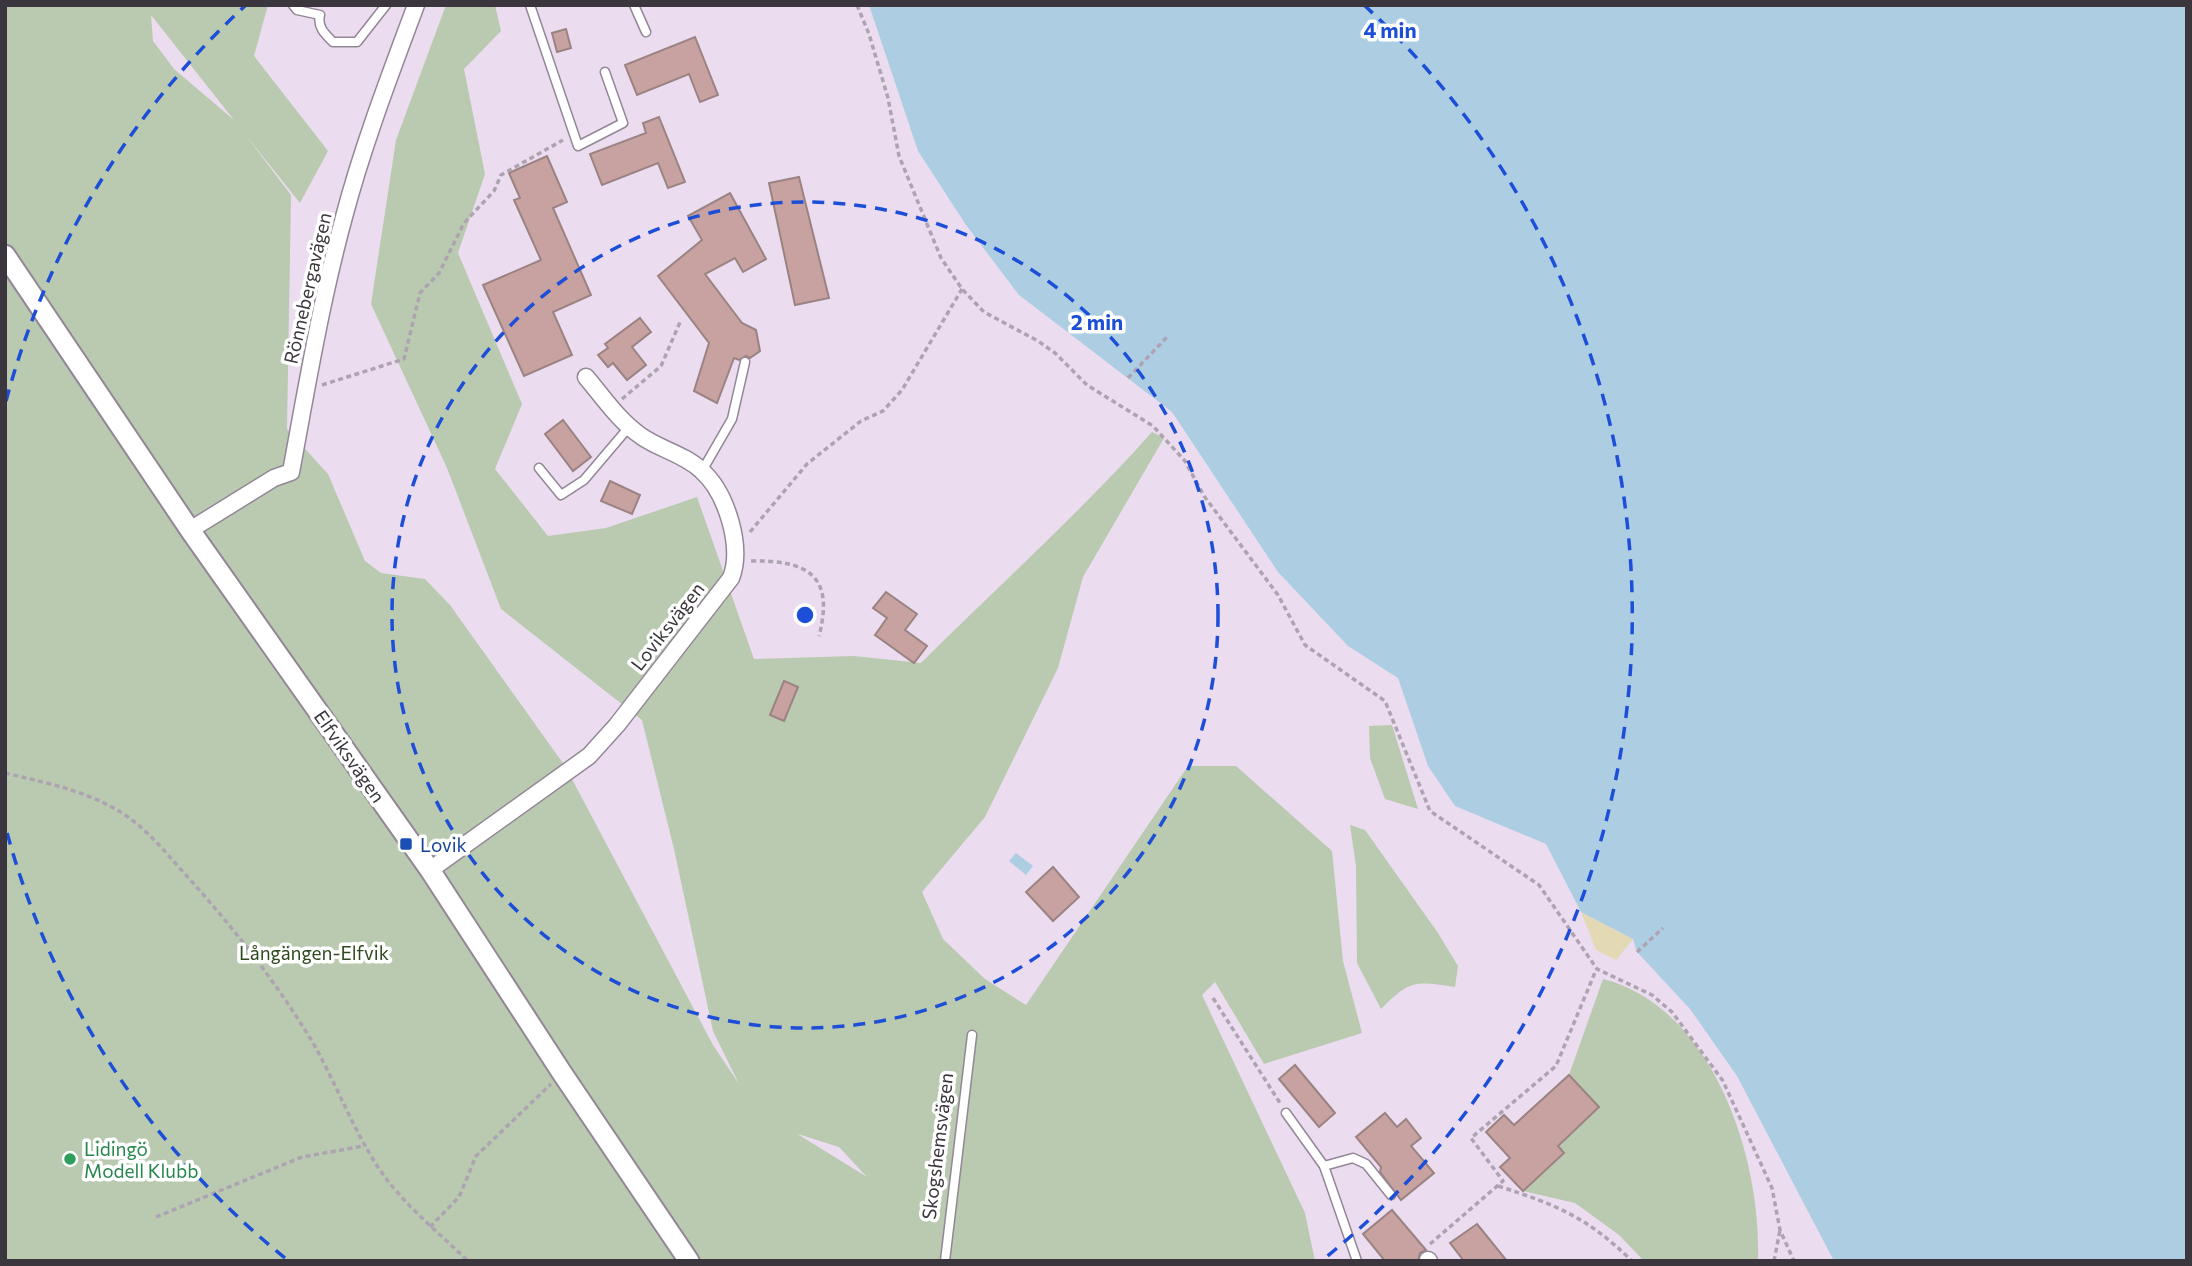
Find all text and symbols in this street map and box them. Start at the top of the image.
text: 4 min [1363,17,1417,42]
street label: Rönnebergavägen [278,210,336,366]
text: 2 min [1071,309,1123,334]
street label: Loviksvägen [625,577,709,675]
centre of rings [793,603,817,627]
street label: Elfviksvägen [310,705,390,807]
place label: Lovik [420,833,467,856]
marker: Lovik [398,836,414,852]
park label: Långängen-Elfvik [239,941,389,964]
street label: Skogshemsvägen [917,1071,957,1221]
place label: Lidingö Modell Klubb [84,1137,198,1182]
marker: Lidingö Modell Klubb [62,1151,78,1167]

